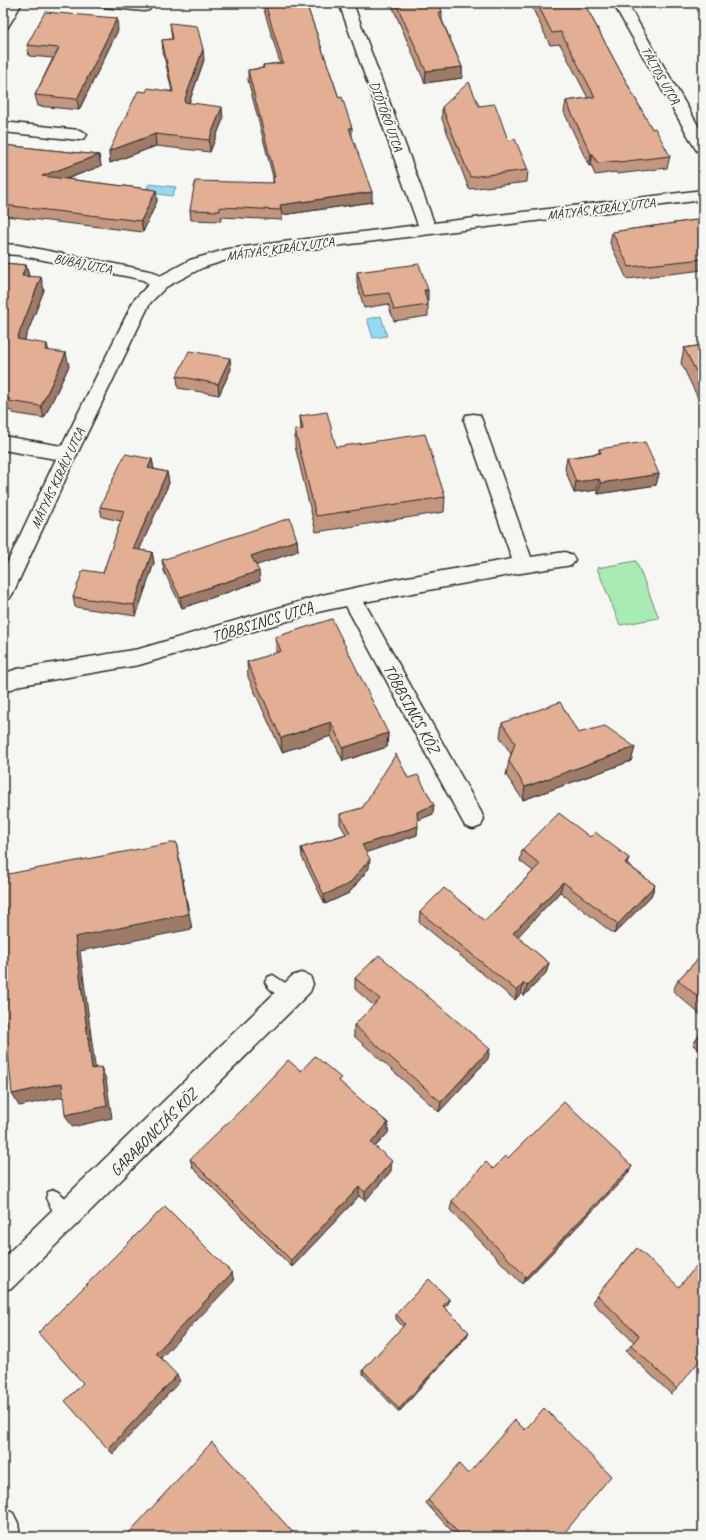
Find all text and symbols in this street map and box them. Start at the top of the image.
street label: TÁLTOS UTCA [637,44,683,108]
street label: DIÓTÖRŐ UTCA [366,79,406,154]
street label: MÁTYÁS KIRÁLY UTCA [546,194,656,224]
street label: MÁTYÁS KIRÁLY UTCA [225,233,335,264]
street label: BŰBÁJ UTCA [52,251,114,278]
street label: MÁTYÁS KIRÁLY UTCA [28,425,88,531]
street label: TÖBBSINCS UTCA [209,597,316,647]
street label: TÖBBSINCS KÖZ [378,661,445,759]
street label: GARABONCIÁS KÖZ [106,1083,203,1181]

